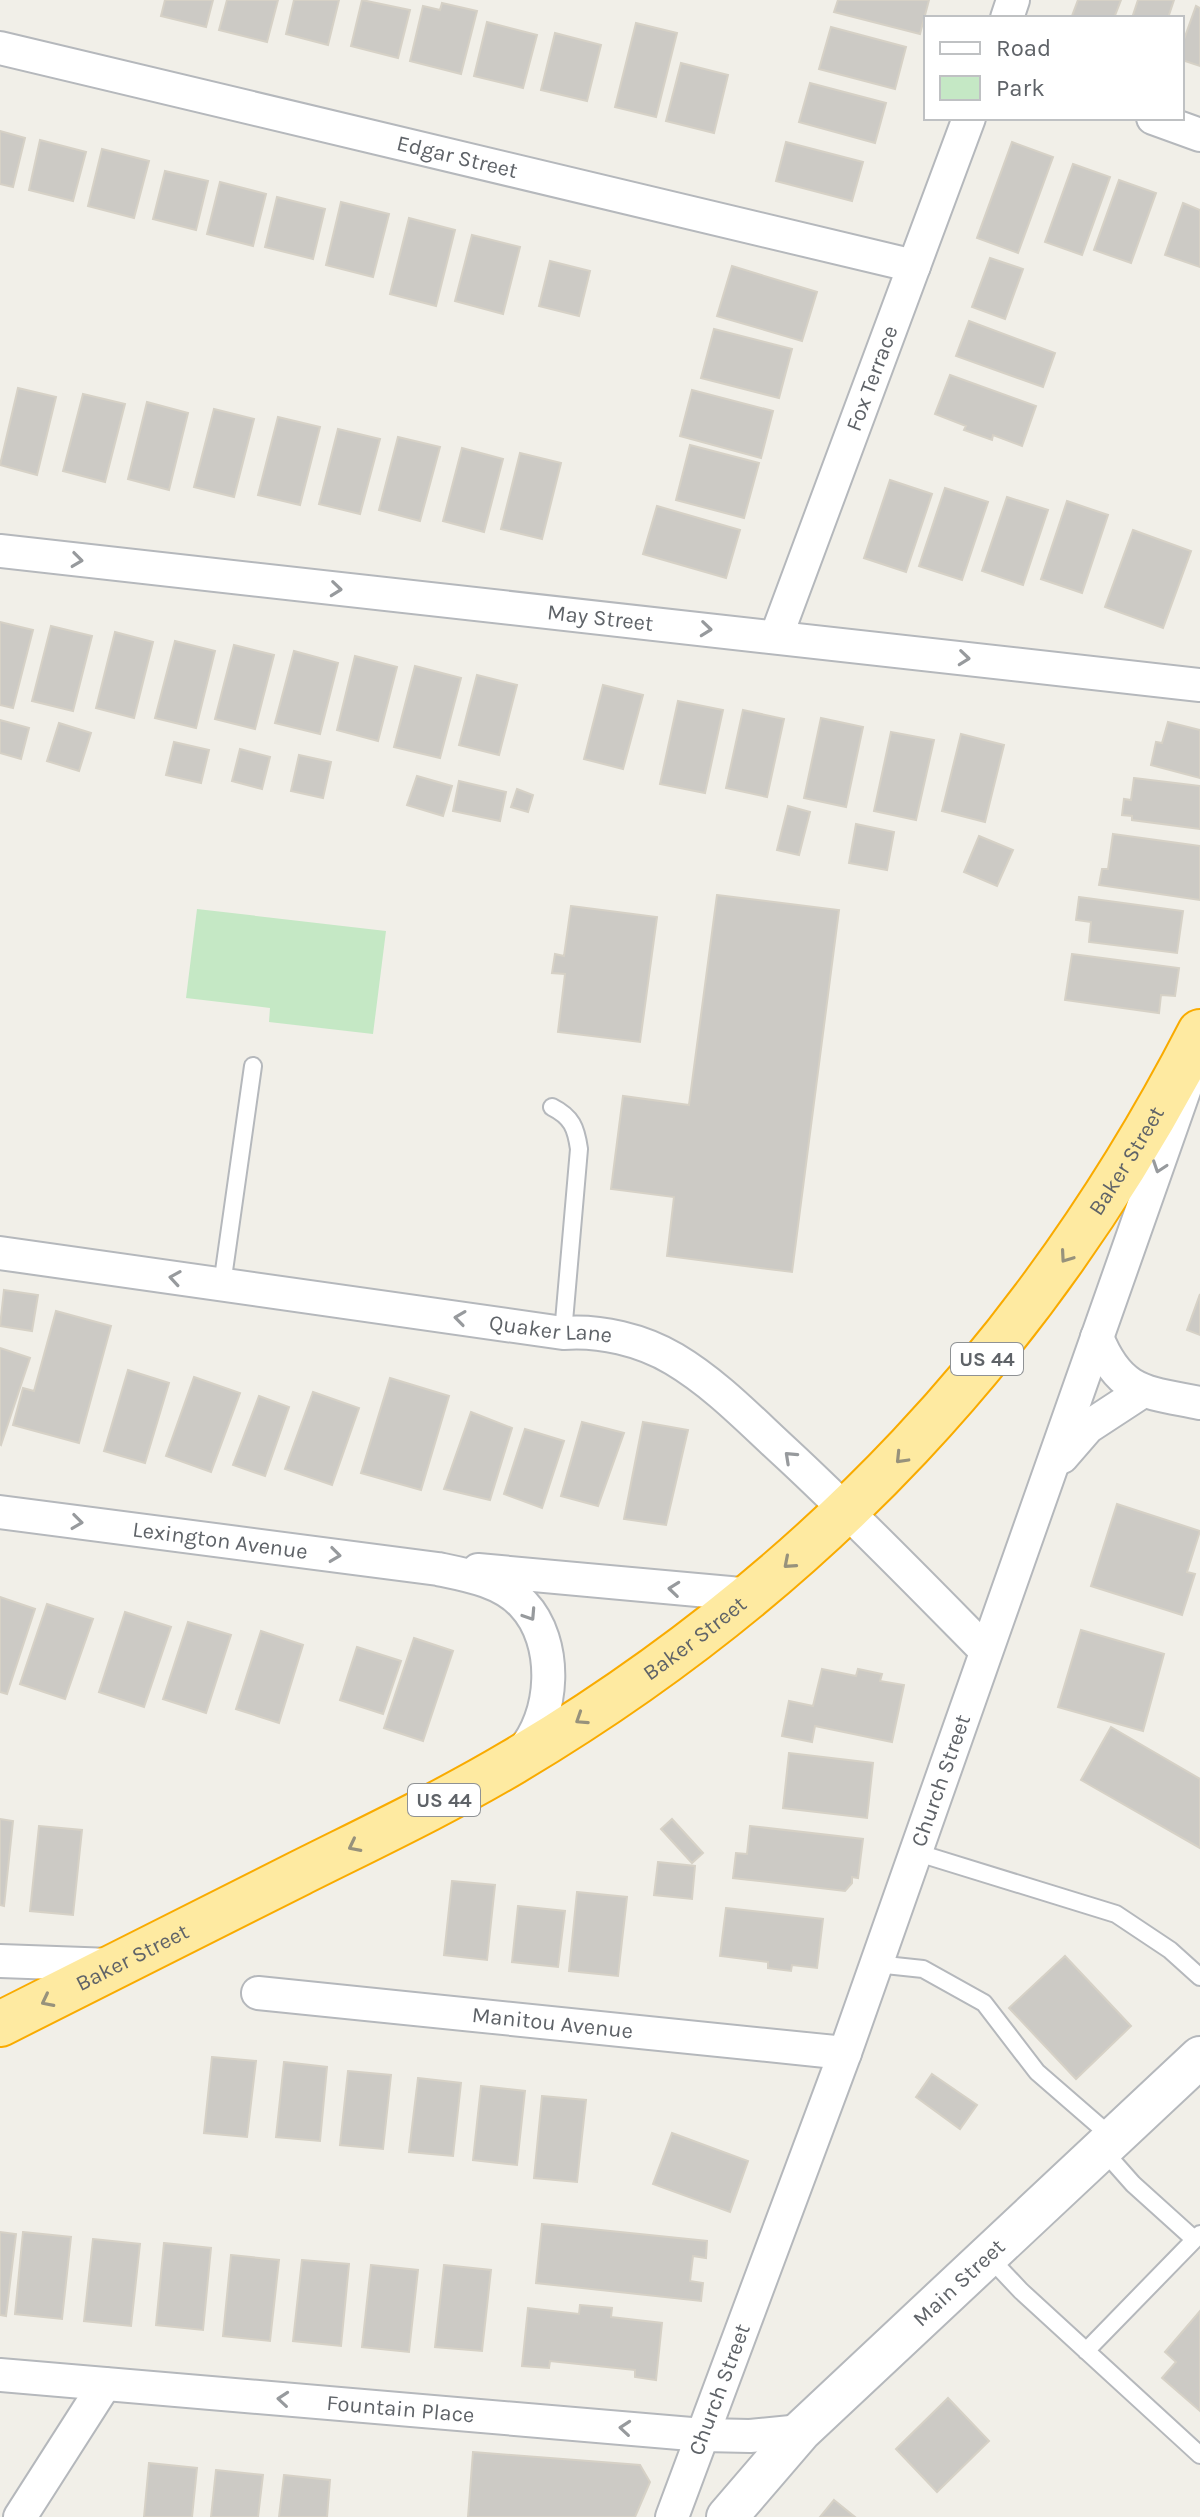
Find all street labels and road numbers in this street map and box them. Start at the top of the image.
street label: Edgar Street [394,130,520,184]
street label: Fox Terrace [841,322,904,435]
street label: May Street [546,599,655,637]
street label: Baker Street [1083,1102,1170,1220]
street label: Quaker Lane [487,1310,614,1349]
road number: US 44 [951,1343,1023,1375]
street label: Lexington Avenue [131,1516,309,1565]
street label: Baker Street [638,1591,752,1686]
street label: Church Street [906,1711,976,1850]
road number: US 44 [408,1784,480,1816]
street label: Baker Street [71,1918,193,1997]
street label: Manitou Avenue [471,2002,634,2044]
street label: Main Street [908,2234,1010,2332]
street label: Church Street [683,2320,756,2459]
street label: Fountain Place [326,2390,475,2428]

